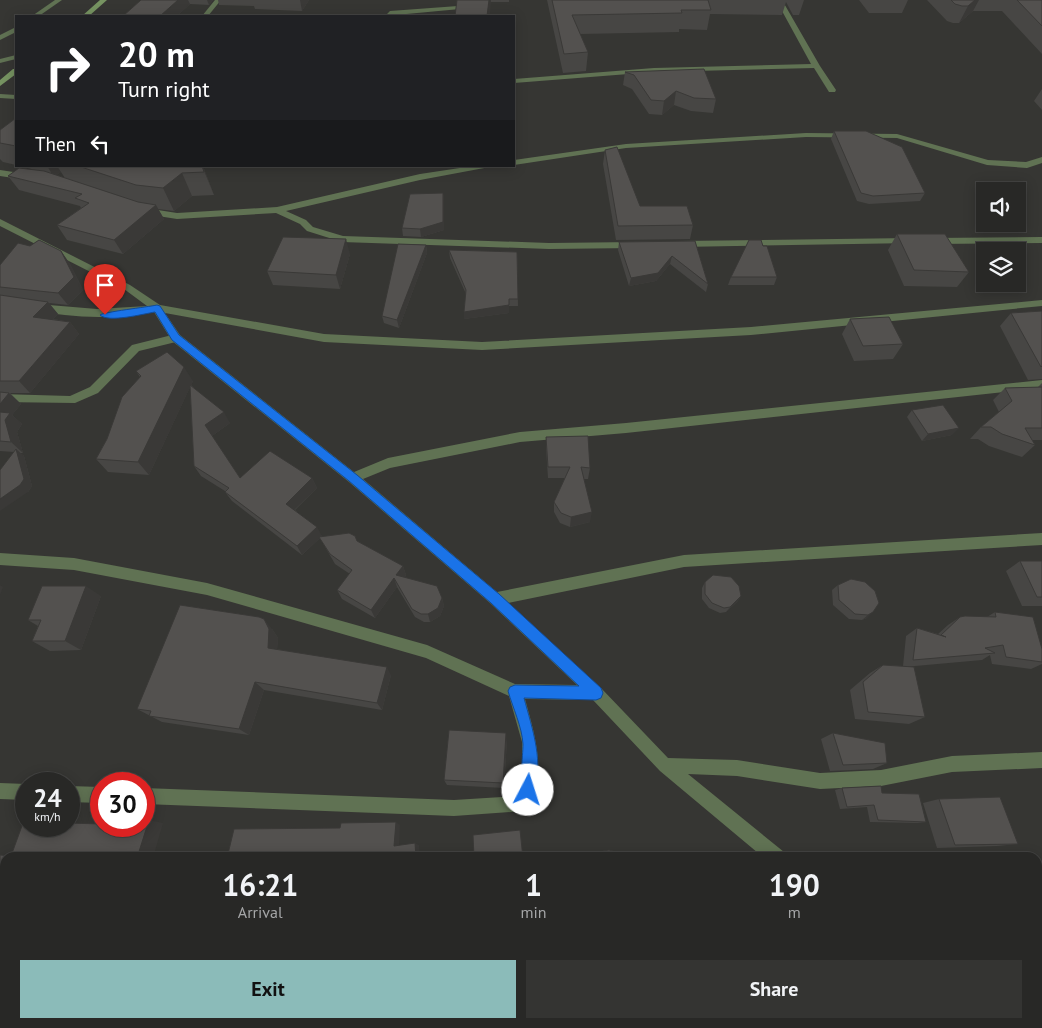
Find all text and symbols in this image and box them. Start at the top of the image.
text: 20 m [118,31,195,77]
icon: right [35,35,100,100]
text: Turn right [118,75,210,103]
icon: left [86,130,114,158]
text: Then [35,132,76,156]
map controls [976,182,1026,292]
button: sound [976,182,1026,232]
button: layers [976,242,1026,292]
pin [84,264,126,315]
icon: arrive [91,271,119,299]
position arrow [501,763,553,815]
speed limit sign: 30 [90,772,155,837]
text: 24 [33,782,62,814]
text: km/h [34,809,61,824]
text: 16:21 [222,865,298,904]
text: 1 [525,865,542,904]
text: 190 [769,865,820,904]
text: Arrival [238,902,283,922]
text: min [521,902,547,922]
text: m [788,902,801,922]
button: Exit [20,960,516,1018]
button: Share [526,960,1022,1018]

